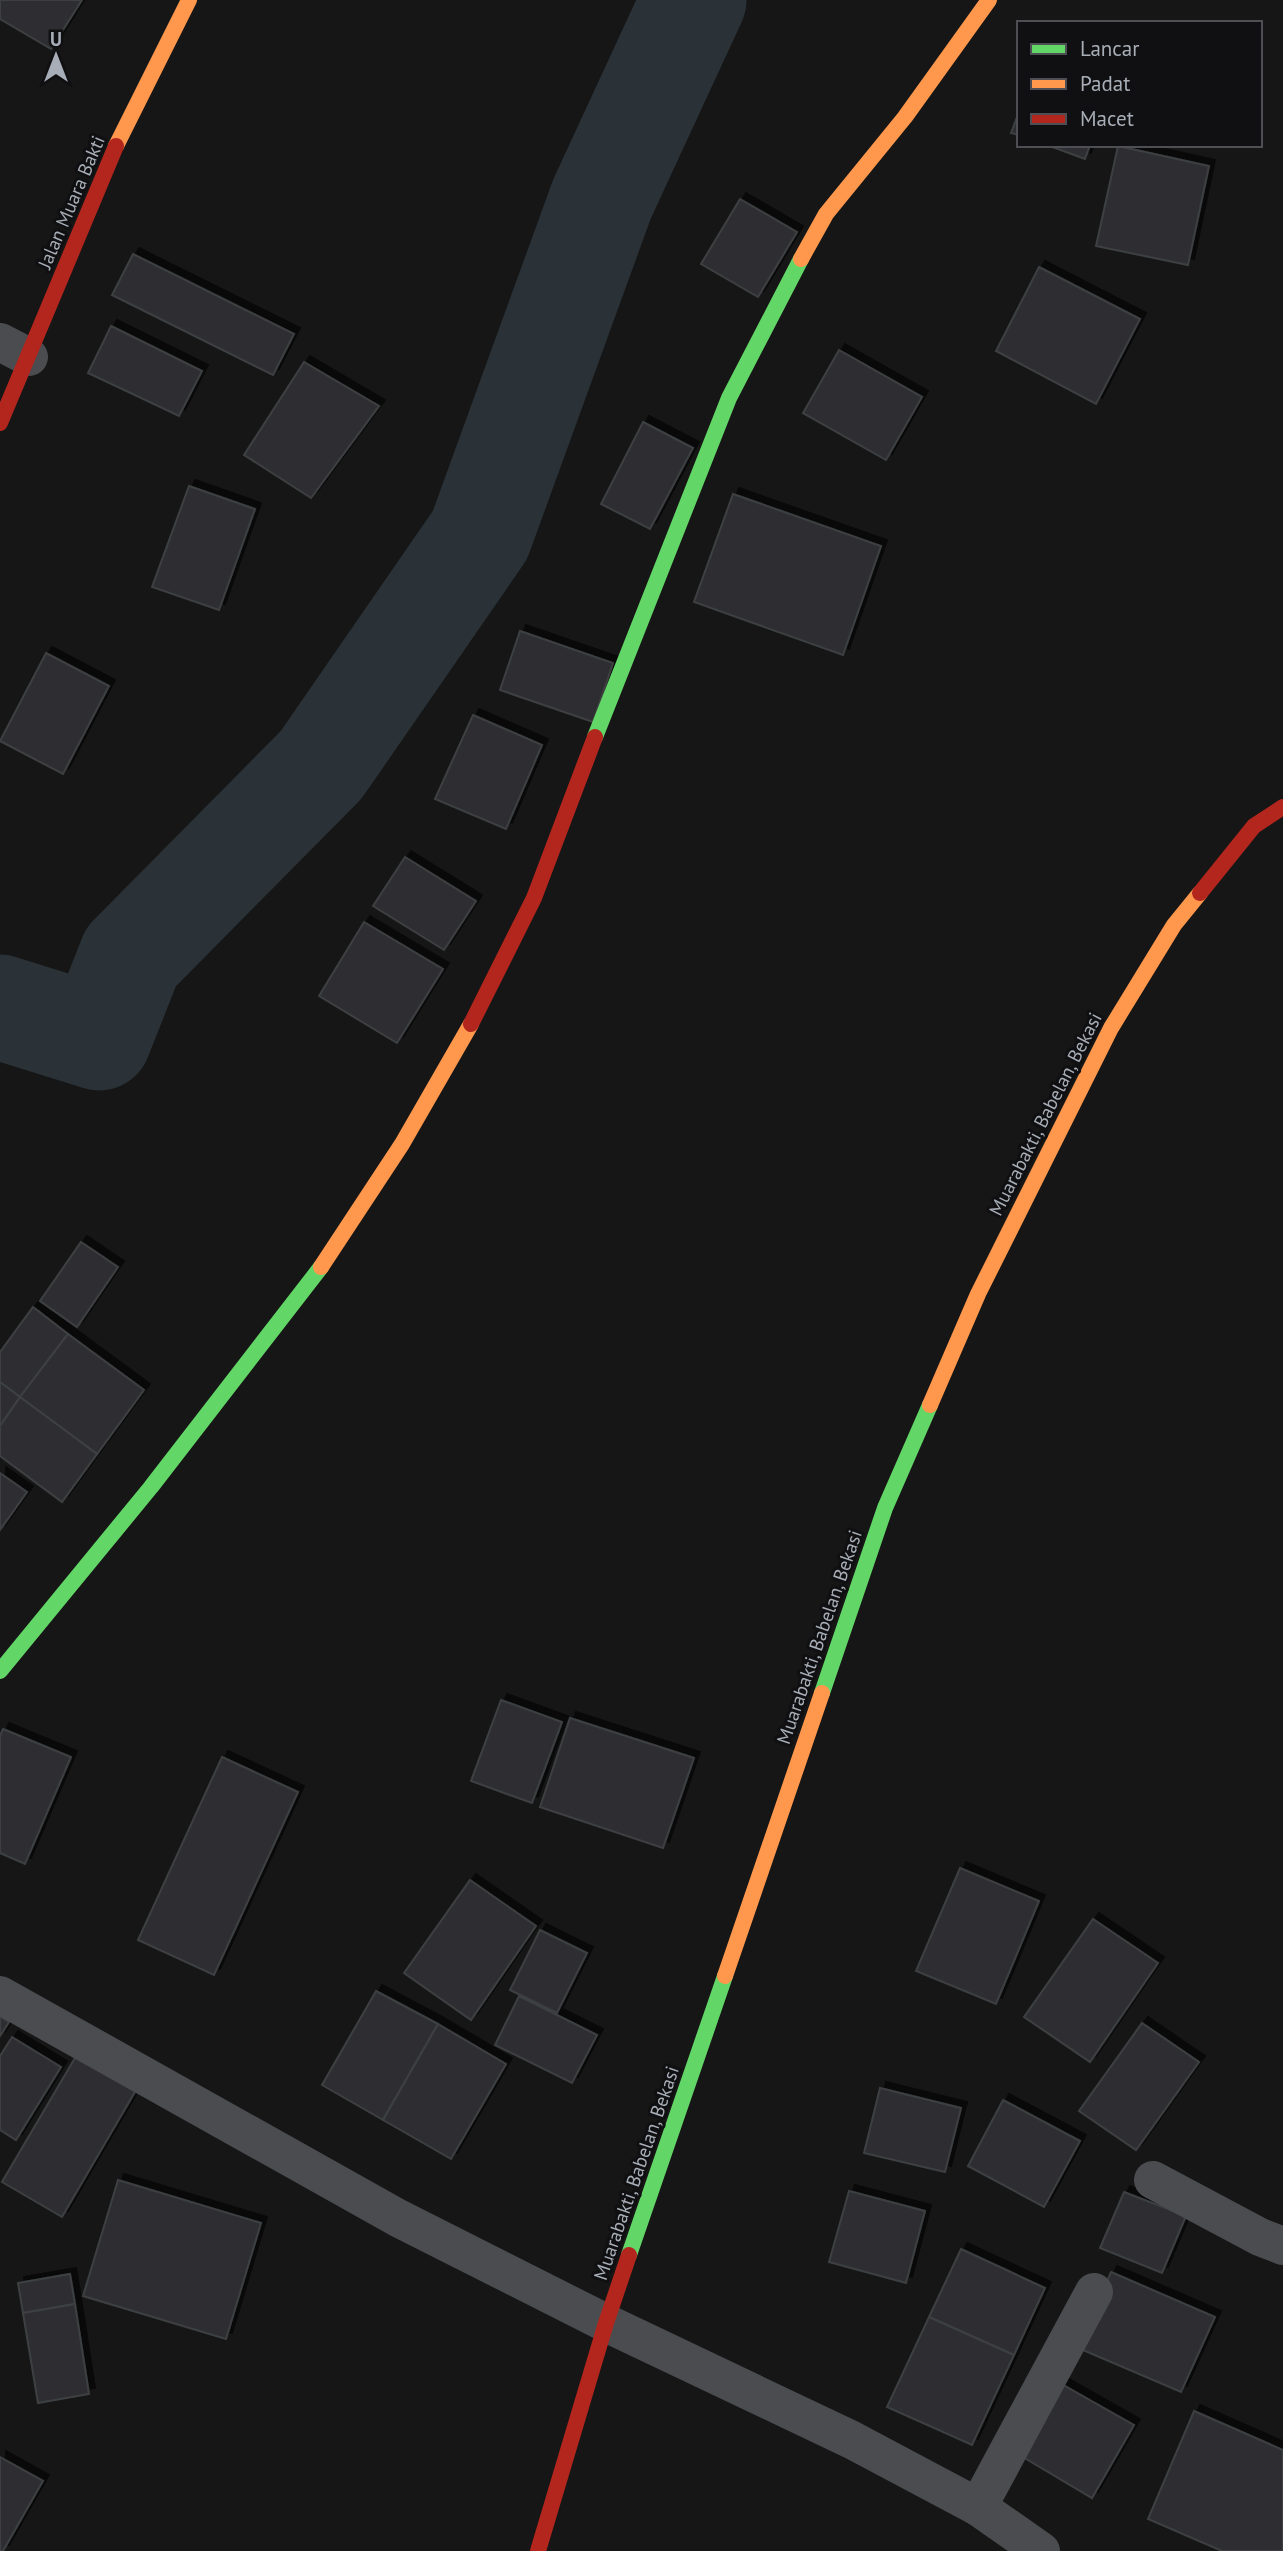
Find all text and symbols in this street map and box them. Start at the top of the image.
north arrow [21,21,91,91]
legend [1017,21,1262,147]
text: U [50,27,62,51]
text: Lancar [1080,35,1139,62]
text: Padat [1080,70,1130,97]
text: Macet [1080,105,1134,132]
street label: Jalan Muara Bakti [32,132,110,273]
street label: Muarabakti, Babelan, Bekasi [983,1008,1107,1220]
street label: Muarabakti, Babelan, Bekasi [771,1527,867,1747]
street label: Muarabakti, Babelan, Bekasi [588,2063,684,2283]

